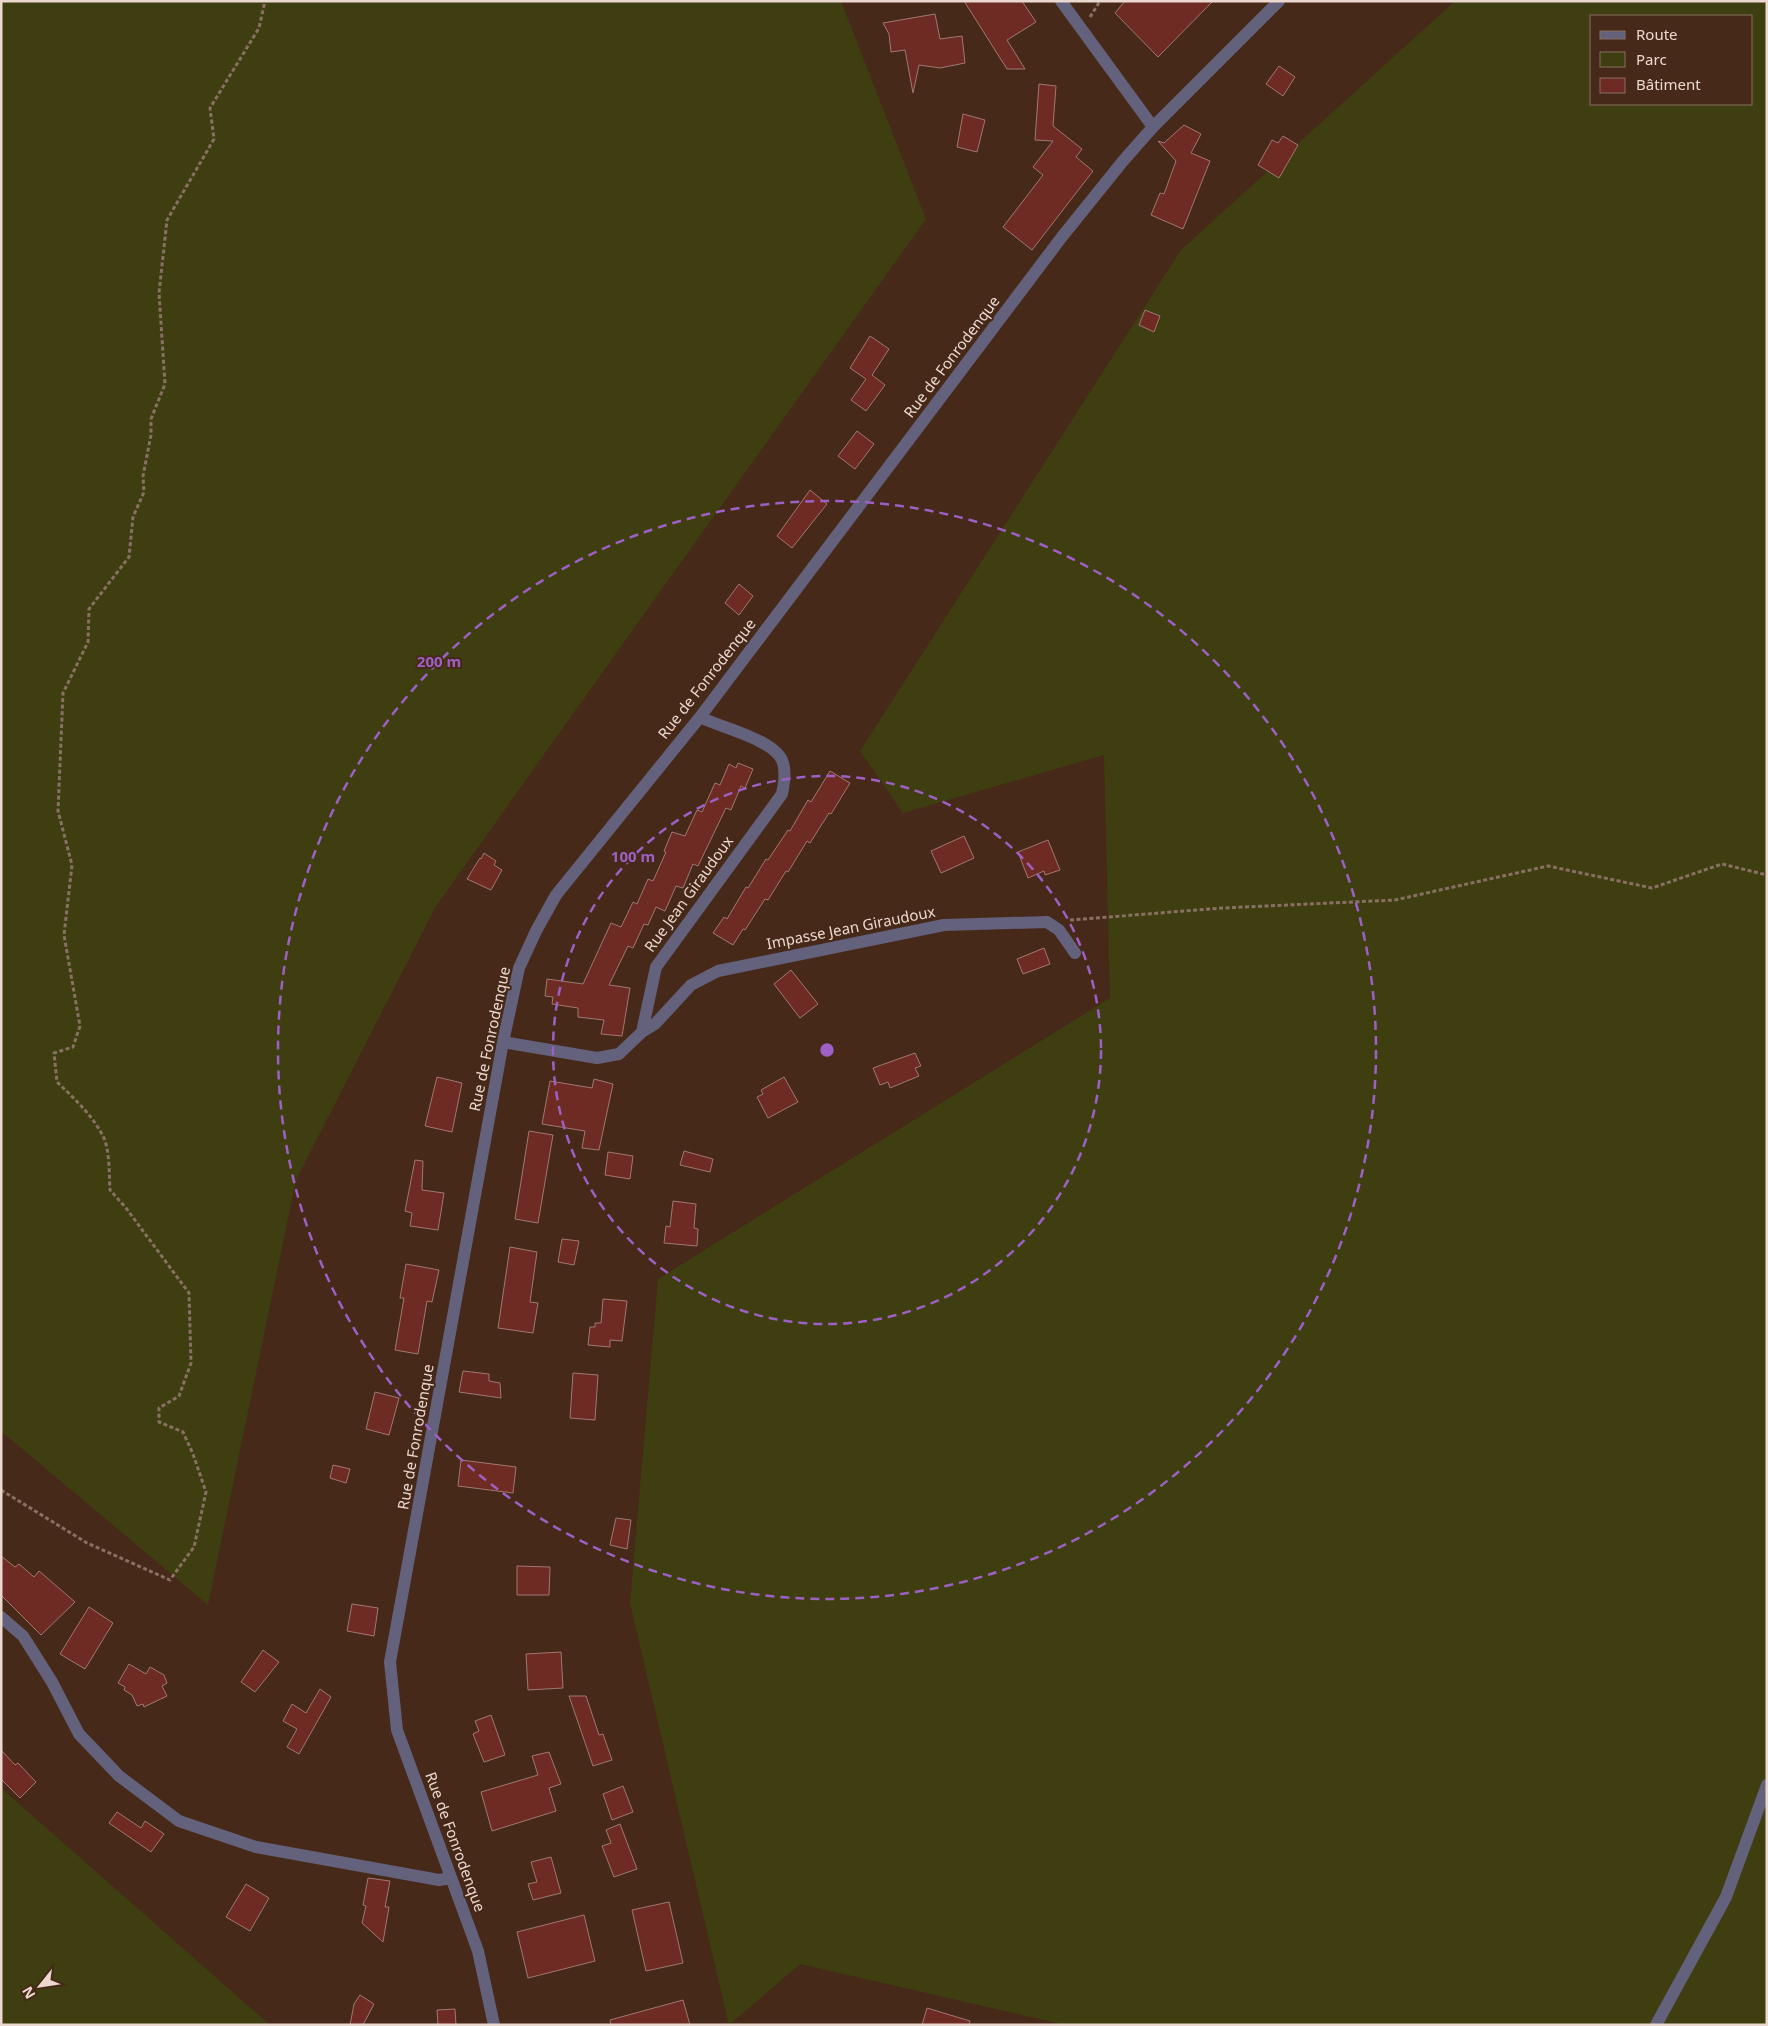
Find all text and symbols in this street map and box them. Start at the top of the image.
legend [1590,15,1753,105]
text: Route [1636,24,1678,44]
text: Parc [1636,49,1667,69]
text: Bâtiment [1636,74,1701,94]
street label: Rue de Fonrodenque [899,291,1004,421]
street label: Rue de Fonrodenque [653,614,760,743]
text: 200 m [417,651,461,671]
street label: Rue Jean Giraudoux [639,831,737,956]
text: 100 m [611,846,655,866]
street label: Impasse Jean Giraudoux [765,901,937,953]
street label: Rue de Fonrodenque [464,965,514,1113]
centre of rings [818,1041,836,1059]
street label: Rue de Fonrodenque [392,1362,438,1511]
street label: Rue de Fonrodenque [421,1769,491,1914]
north arrow [15,1961,65,2011]
text: N [17,1983,39,2002]

